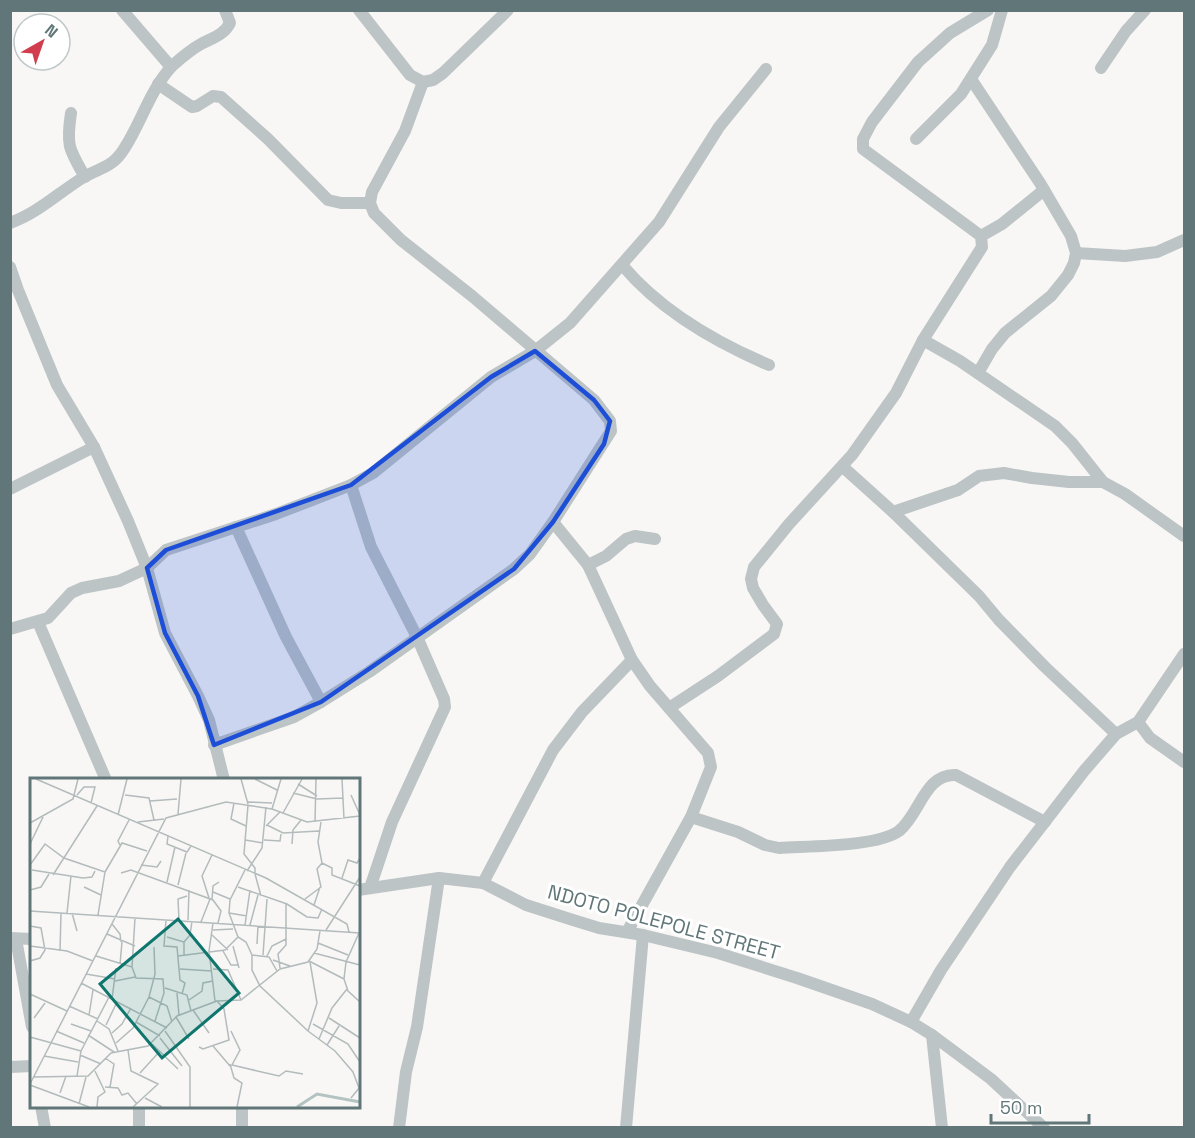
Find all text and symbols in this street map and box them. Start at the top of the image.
north arrow [12,12,72,72]
text: N [40,19,62,42]
inset map [30,778,360,1108]
street label: NDOTO POLEPOLE STREET [545,878,783,966]
scale bar [991,1087,1088,1125]
text: 50 m [1000,1096,1042,1119]

